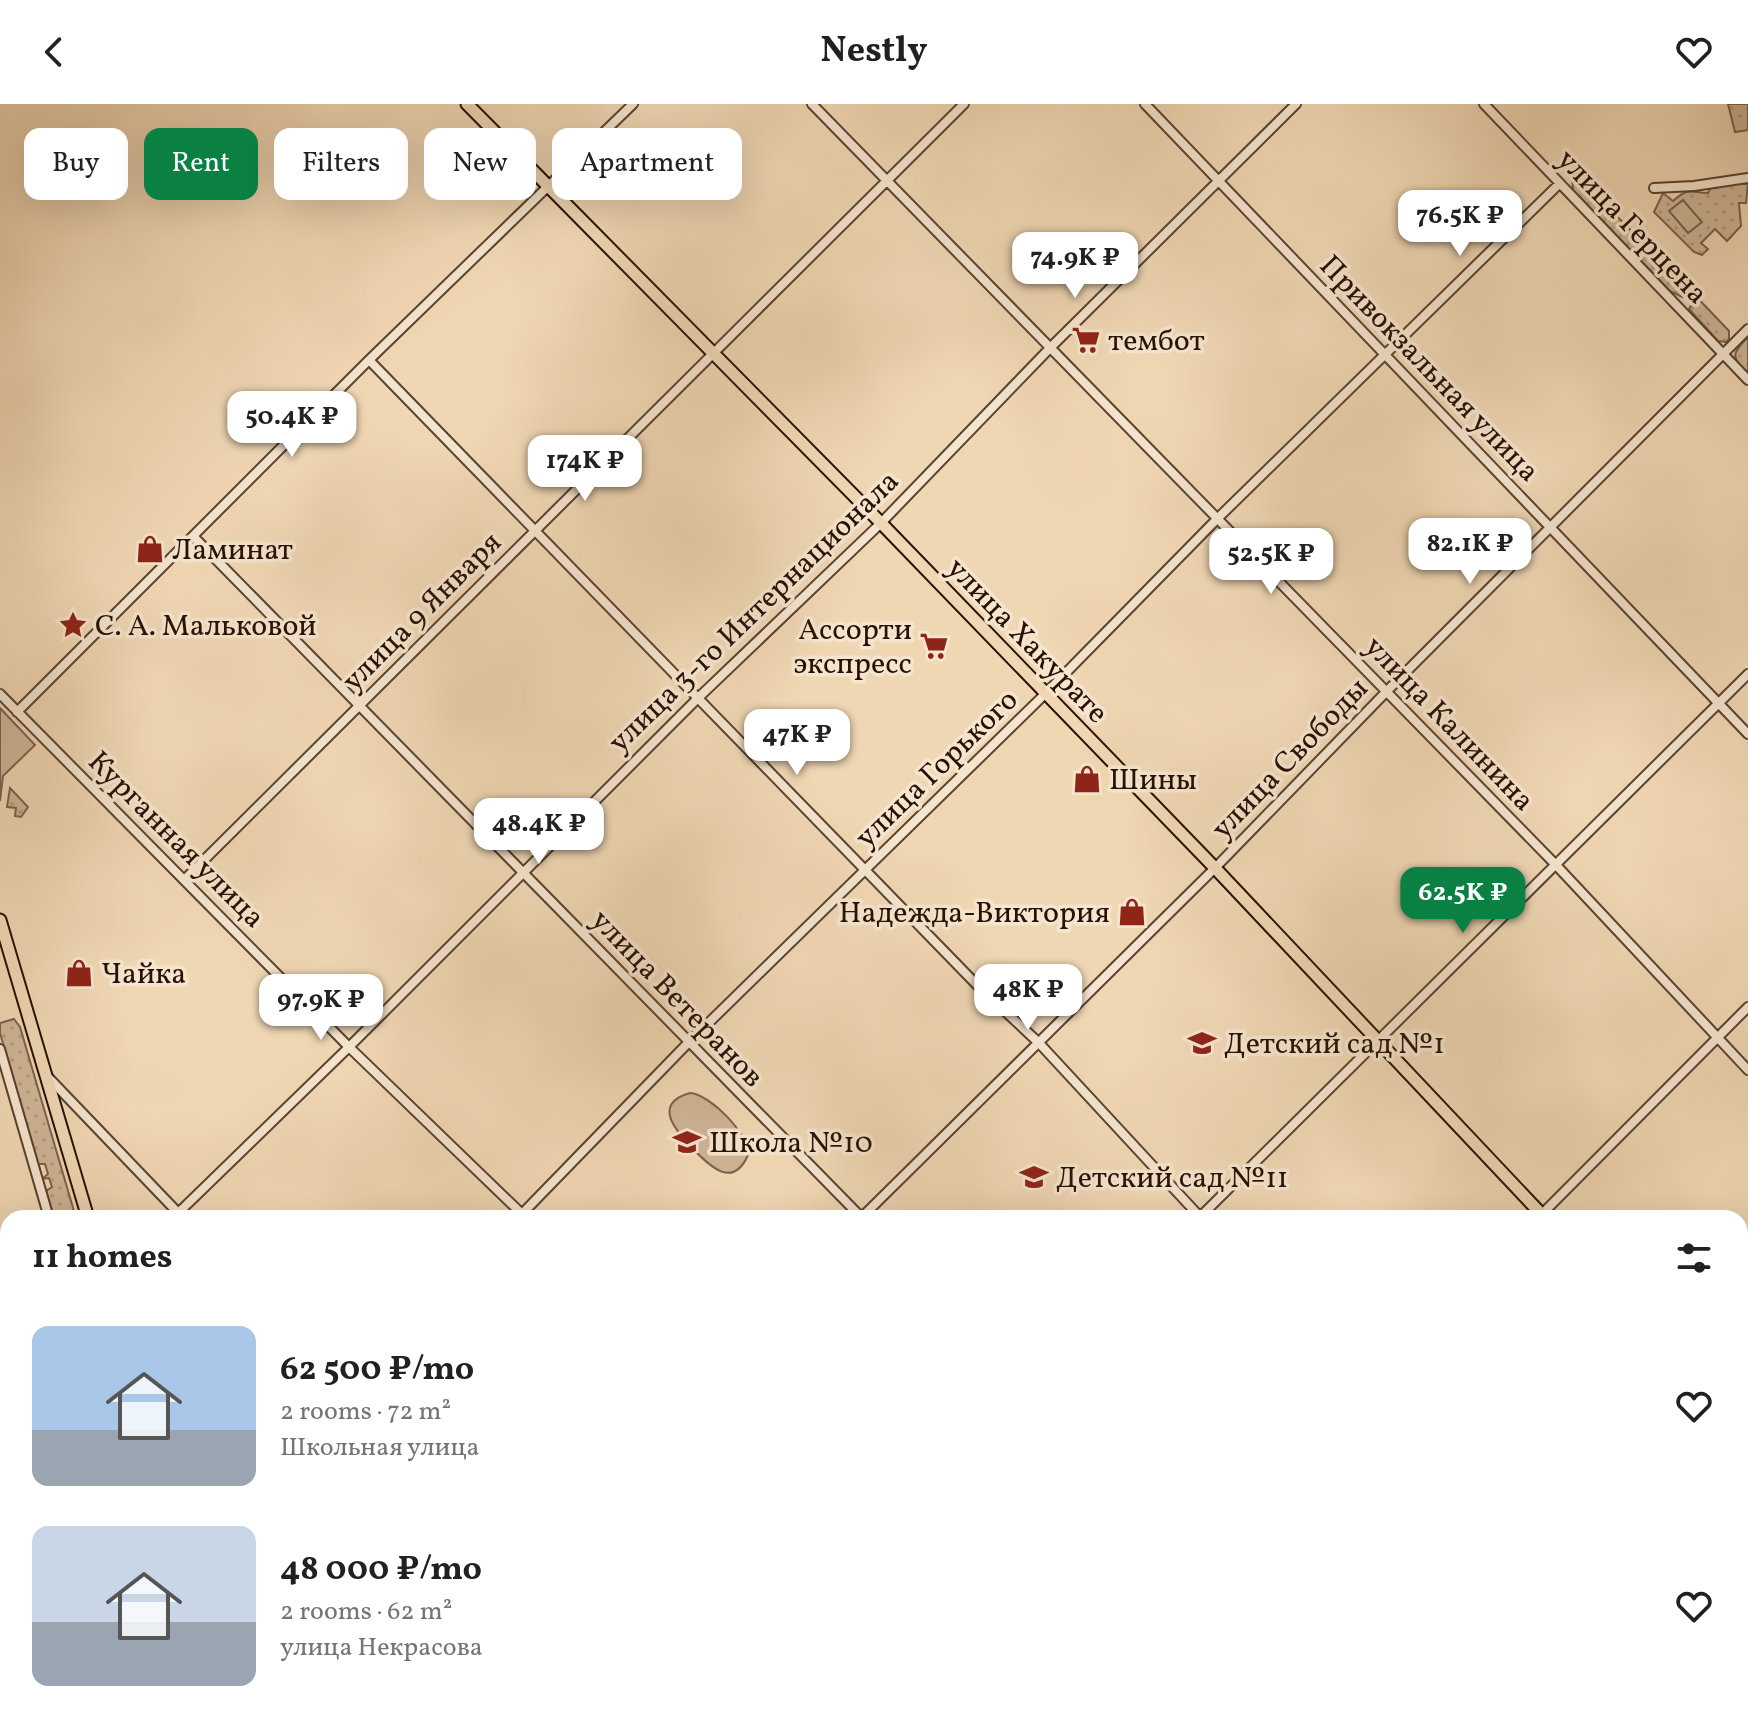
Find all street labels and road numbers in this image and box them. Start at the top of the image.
street label: улица Герцена [1546,140,1717,315]
street label: Привокзальная улица [1309,246,1548,492]
street label: улица 3-го Интернационала [600,462,909,763]
street label: улица 9 Января [333,523,512,702]
street label: улица Хакурате [936,549,1117,734]
street label: улица Калинина [1354,627,1543,821]
street label: улица Свободы [1202,669,1379,850]
street label: улица Горького [846,681,1028,858]
street label: Курганная улица [77,742,274,939]
street label: улица Ветеранов [580,901,773,1098]

